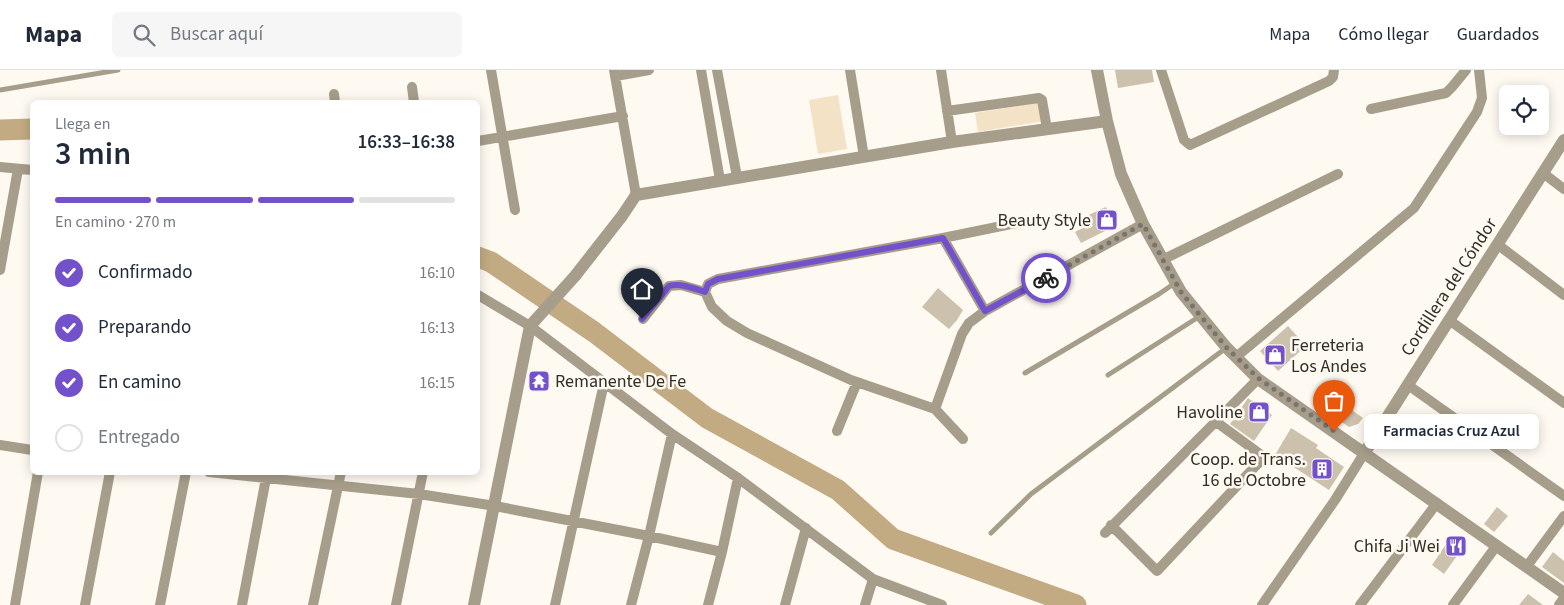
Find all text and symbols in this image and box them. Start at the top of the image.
search box [112,12,462,57]
text: Mapa [25,17,82,52]
icon: search [130,21,158,49]
text: Buscar aquí [170,21,263,48]
text: Mapa [1269,22,1310,47]
text: Cómo llegar [1338,22,1429,47]
text: Guardados [1457,22,1539,47]
map controls [1499,85,1549,135]
button: locate [1499,85,1549,135]
text: Llega en [55,113,110,135]
text: 16:33–16:38 [357,129,455,156]
text: 3 min [55,131,131,177]
place label: Beauty Style [998,208,1091,233]
shop icon: Beauty Style [1095,208,1119,232]
text: En camino · 270 m [55,211,176,233]
street label: Cordillera del Cóndor [1395,212,1503,361]
courier [1021,253,1071,303]
icon: check [55,259,83,287]
text: Confirmado [98,259,193,286]
text: 16:10 [419,262,455,284]
icon: bike [1032,264,1060,292]
pin [621,268,663,319]
icon: home [628,275,656,303]
icon: check [55,314,83,342]
text: Preparando [98,314,191,341]
text: 16:13 [419,317,455,339]
place label: Ferreteria Los Andes [1291,333,1366,379]
shop icon: Ferreteria Los Andes [1263,343,1287,367]
icon: check [55,369,83,397]
text: En camino [98,369,181,396]
temple icon: Remanente De Fe [527,369,551,393]
place label: Remanente De Fe [555,369,686,394]
text: 16:15 [419,372,455,394]
pin [1313,380,1355,431]
icon: bag [1320,387,1348,415]
place label: Havoline [1176,400,1243,425]
shop icon: Havoline [1247,400,1271,424]
callout: Farmacias Cruz Azul [1364,414,1539,448]
text: Farmacias Cruz Azul [1383,420,1520,442]
text: Entregado [98,424,180,451]
place label: Coop. de Trans. 16 de Octobre [1190,447,1306,493]
building icon: Coop. de Trans. 16 de Octobre [1310,457,1334,481]
place label: Chifa Ji Wei [1354,534,1440,559]
restaurant icon: Chifa Ji Wei [1444,534,1468,558]

